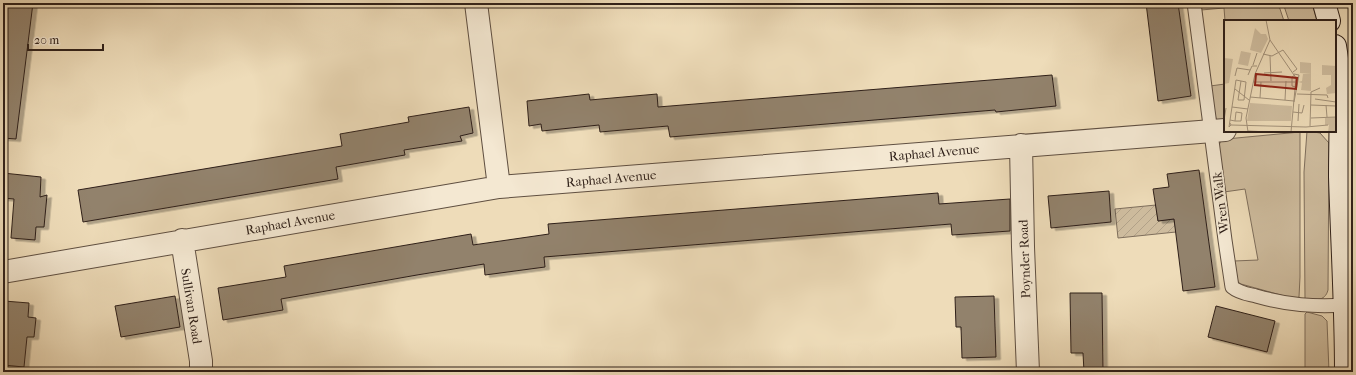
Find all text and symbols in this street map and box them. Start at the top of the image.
inset map [1224,20,1336,132]
scale bar [28,26,103,52]
text: 20 m [34,33,59,47]
street label: Raphael Avenue [888,141,980,164]
street label: Raphael Avenue [565,167,657,190]
street label: Wren Walk [1209,171,1232,236]
street label: Raphael Avenue [244,207,337,238]
street label: Poynder Road [1016,218,1033,299]
street label: Sullivan Road [178,267,205,346]

